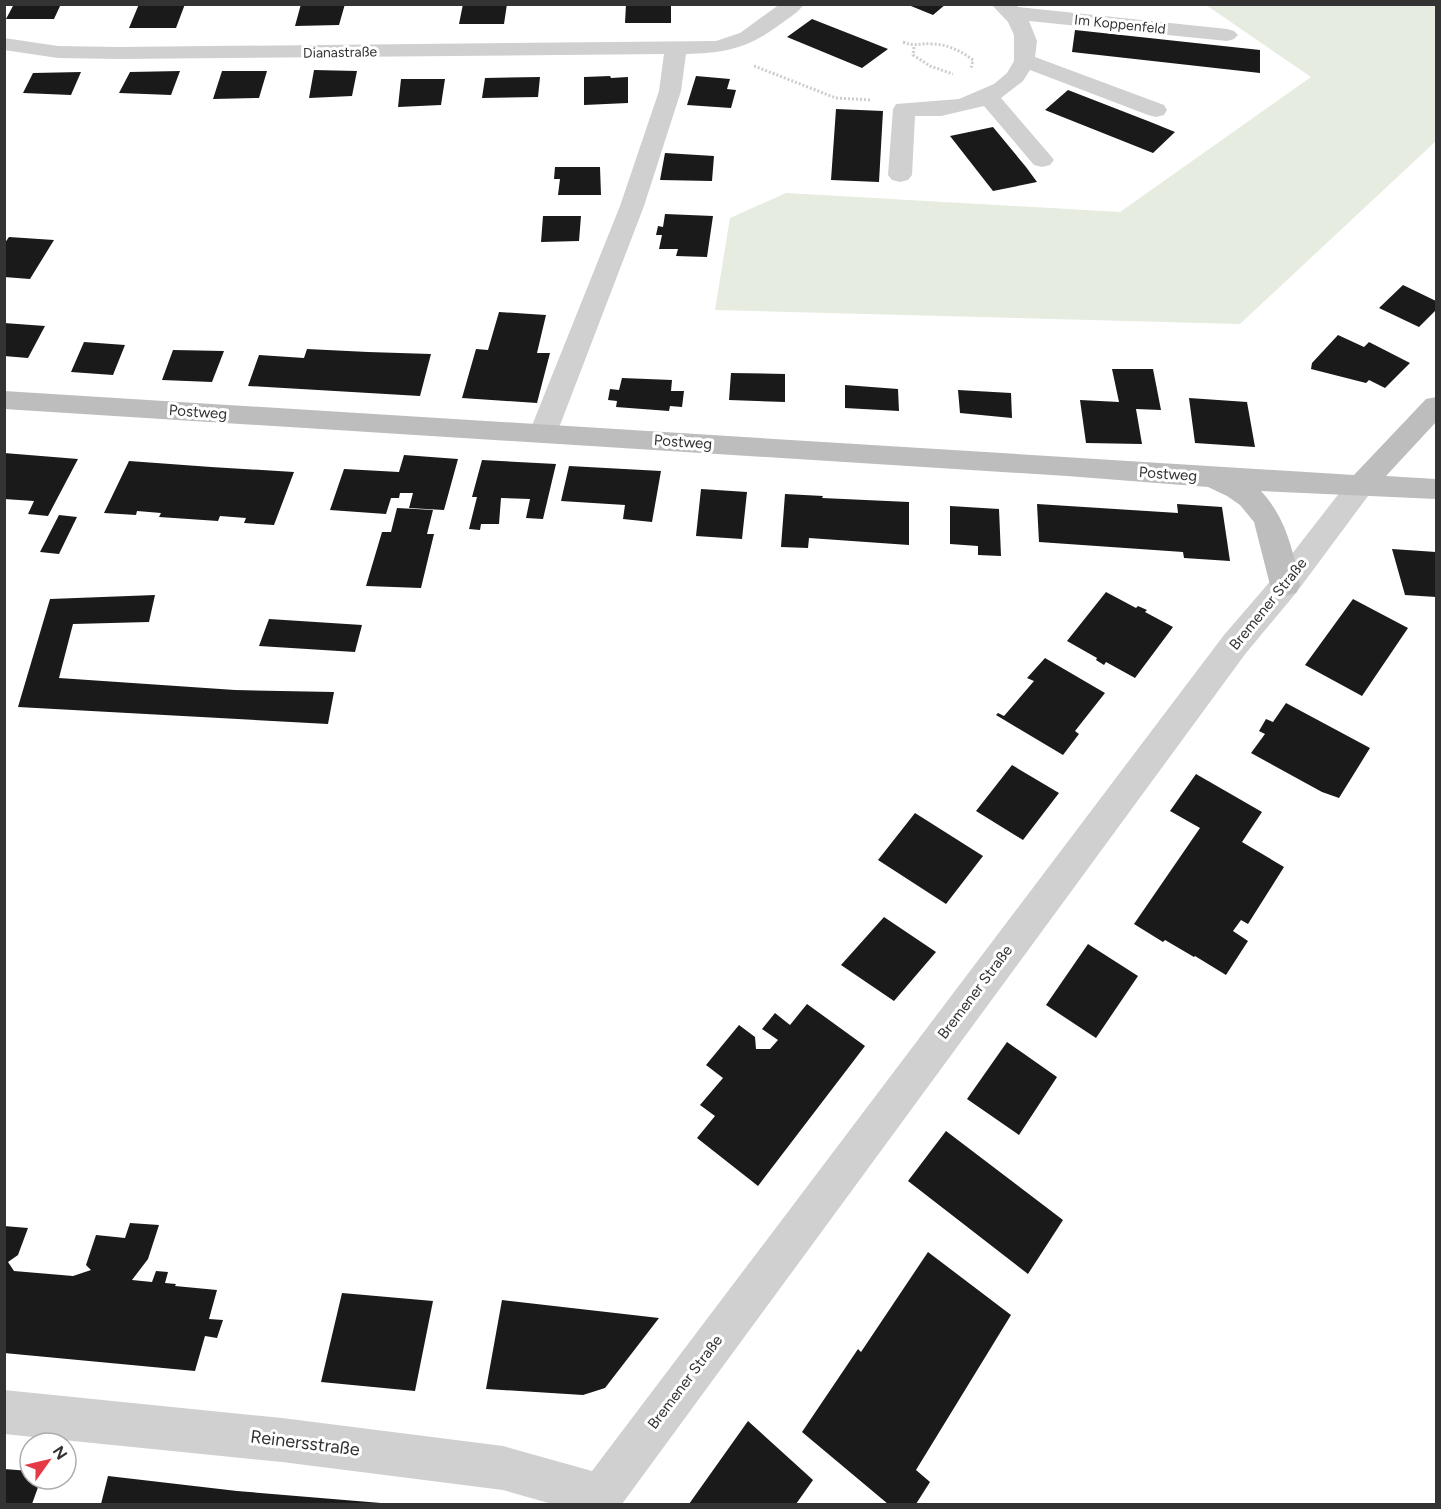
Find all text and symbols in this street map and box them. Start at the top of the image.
street label: Im Koppenfeld [1073,11,1166,38]
street label: Dianastraße [303,43,378,62]
street label: Postweg [168,401,228,423]
street label: Postweg [653,431,713,453]
street label: Postweg [1138,463,1198,485]
street label: Bremener Straße [1225,554,1311,654]
street label: Bremener Straße [934,941,1016,1043]
street label: Bremener Straße [644,1331,726,1433]
street label: Reinersstraße [249,1425,361,1461]
north arrow [18,1431,78,1491]
text: N [49,1442,71,1463]

